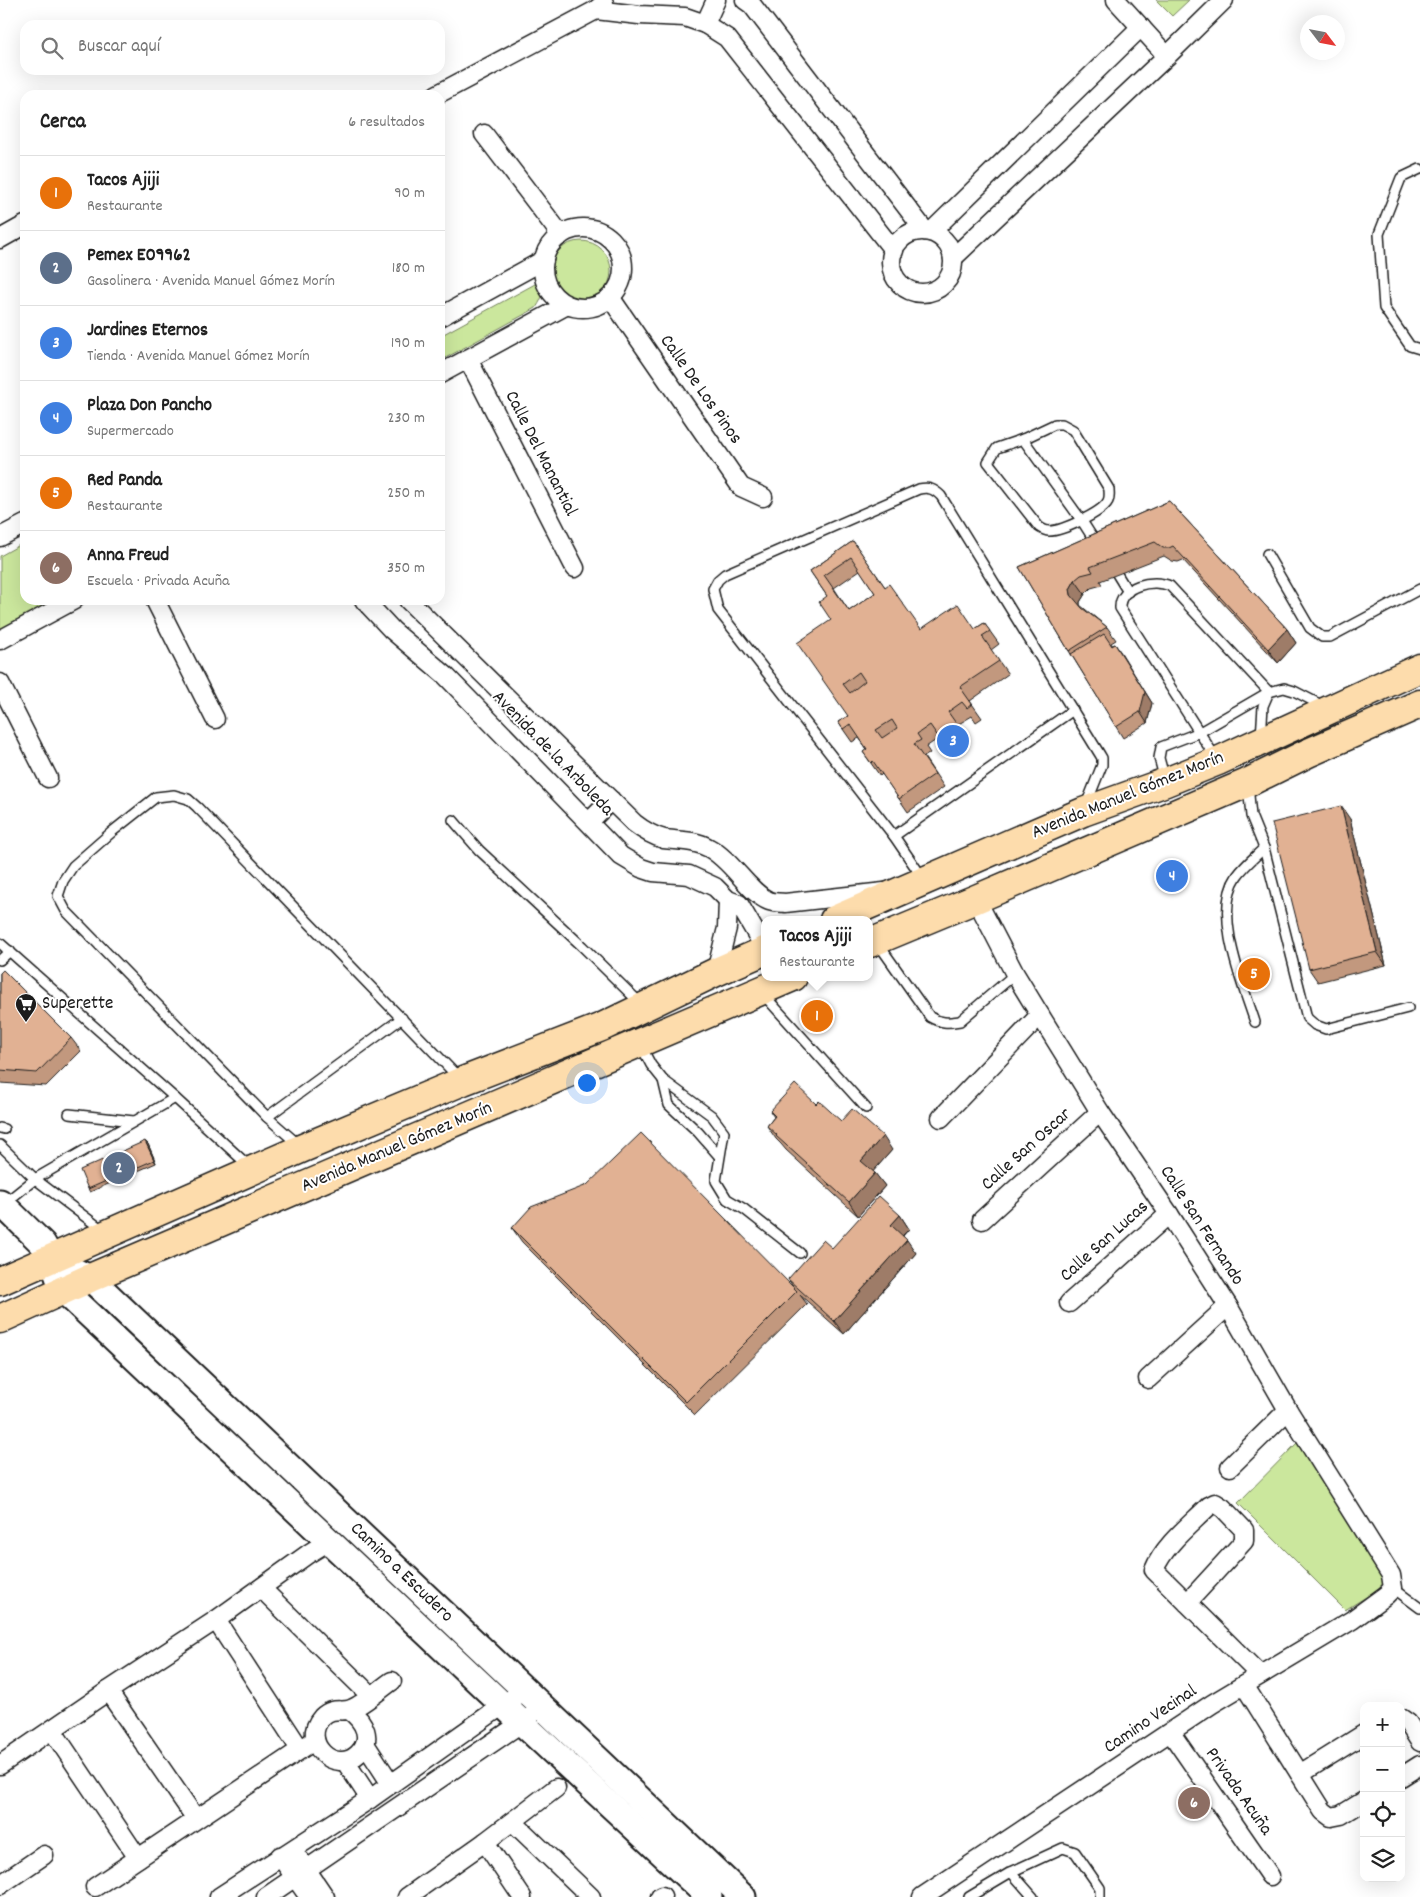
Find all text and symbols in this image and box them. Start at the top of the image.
north arrow [1300,15,1345,60]
search box [20,20,445,75]
icon: search [38,34,66,62]
text: Buscar aquí [78,34,160,61]
text: Cerca [40,108,86,138]
text: 6 resultados [348,111,425,134]
text: Tacos Ajiji [87,168,159,195]
text: 1 [54,182,58,205]
text: 90 m [394,182,425,205]
text: Restaurante [87,195,163,218]
text: Pemex E09962 [87,243,191,270]
text: 2 [53,257,60,280]
text: 180 m [392,257,425,280]
text: Gasolinera · Avenida Manuel Gómez Morín [87,270,335,293]
text: Jardines Eternos [87,318,208,345]
street label: Calle De Los Pinos [652,330,748,450]
text: 3 [52,332,60,355]
text: 190 m [391,332,425,355]
text: Tienda · Avenida Manuel Gómez Morín [87,345,310,368]
street label: Calle Del Manantial [497,387,583,522]
text: Plaza Don Pancho [87,393,212,420]
text: 4 [53,407,59,430]
text: 230 m [388,407,425,430]
text: Supermercado [87,420,174,443]
text: Red Panda [87,468,162,495]
text: 5 [52,482,60,505]
text: 250 m [387,482,425,505]
text: Restaurante [87,495,163,518]
text: Anna Freud [87,543,169,570]
text: 6 [52,557,60,580]
text: 350 m [387,557,425,580]
text: Escuela · Privada Acuña [87,570,230,593]
street label: Avenida de la Arboleda [485,685,620,824]
pin: 3 [937,722,969,760]
street label: Avenida Manuel Gómez Morín [1028,745,1228,847]
pin: 4 [1156,857,1188,895]
popup [761,916,873,981]
text: Tacos Ajiji [779,924,851,951]
text: Restaurante [779,951,855,974]
pin: 5 [1238,955,1270,993]
place label: Superette [42,991,113,1018]
supermarket icon: Superette [14,992,38,1023]
pin: 1 [801,997,833,1035]
your location [574,1070,600,1096]
street label: Avenida Manuel Gómez Morín [297,1095,497,1201]
street label: Calle San Oscar [976,1102,1078,1198]
pin: 2 [103,1149,135,1187]
street label: Calle San Fernando [1152,1161,1250,1291]
street label: Calle San Lucas [1055,1195,1155,1289]
street label: Camino a Escudero [343,1516,459,1630]
street label: Camino Vecinal [1099,1679,1203,1761]
map controls [1360,1702,1405,1882]
button: + [1360,1702,1405,1747]
street label: Privada Acuña [1198,1742,1279,1842]
button: − [1360,1747,1405,1792]
pin: 6 [1178,1784,1210,1822]
button: locate [1360,1792,1405,1837]
button: layers [1360,1837,1405,1882]

